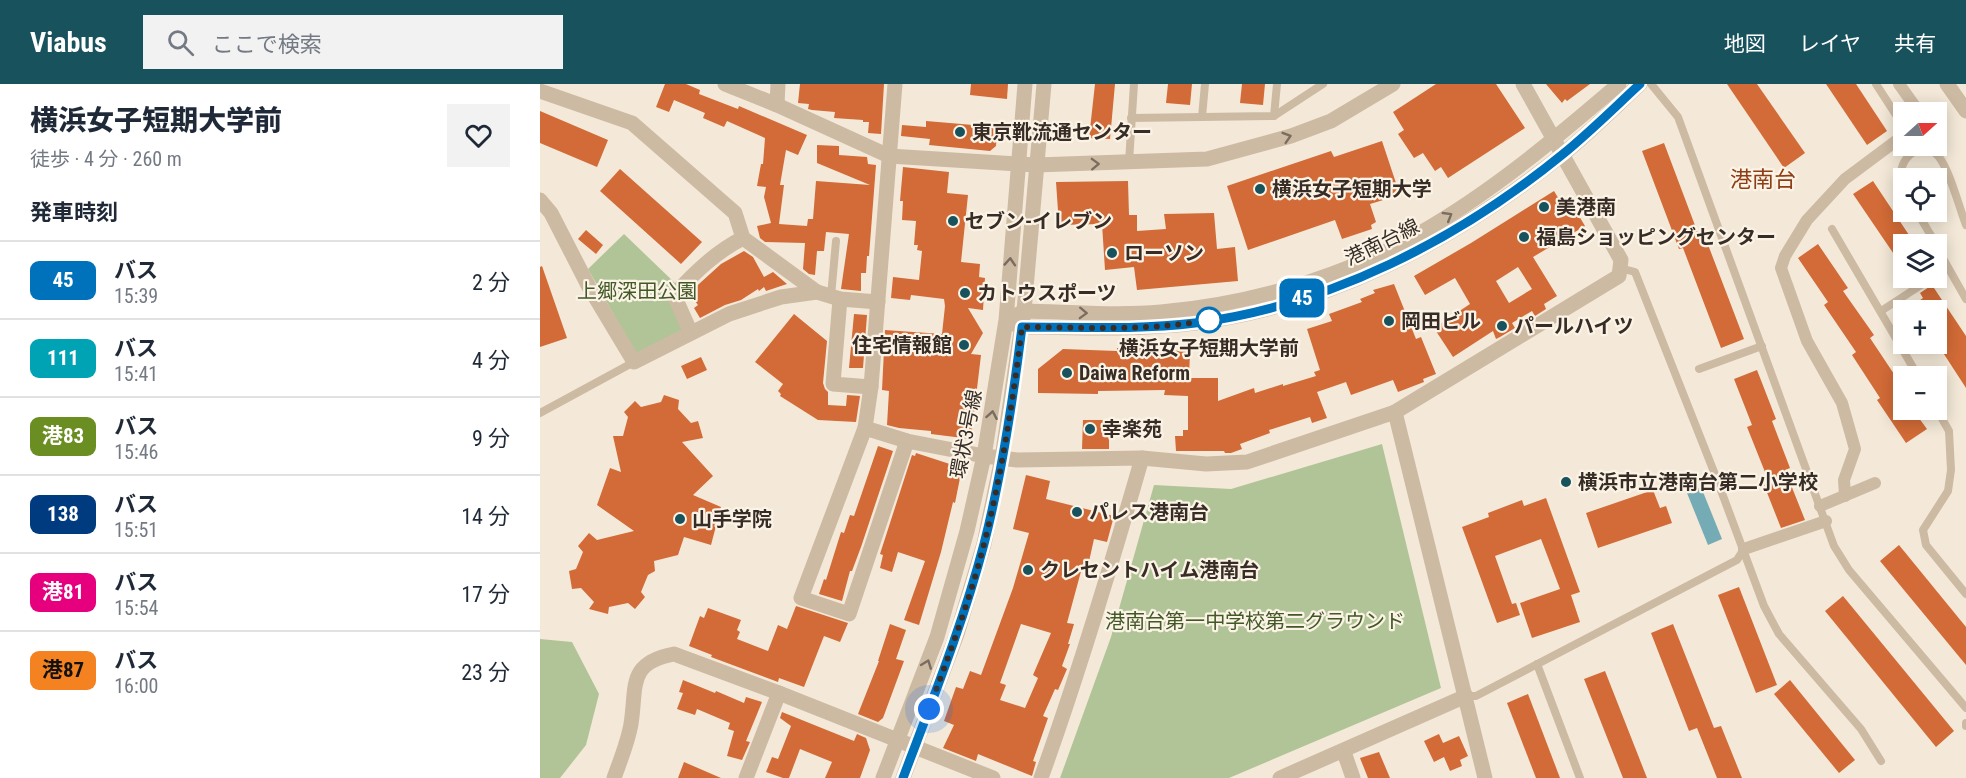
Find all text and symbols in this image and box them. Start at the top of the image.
search box [143,15,563,69]
text: Viabus [30,26,107,59]
icon: search [164,26,197,59]
text: ここで検索 [212,32,322,57]
text: 地図 [1724,32,1766,56]
text: レイヤ [1799,32,1861,56]
text: 共有 [1894,32,1936,56]
north arrow [1893,102,1947,156]
map controls [1893,102,1947,420]
text: 横浜女子短期大学前 [30,104,282,137]
button: heart [447,104,510,167]
place label: 東京靴流通センター [972,120,1152,144]
marker: 東京靴流通センター [953,125,967,139]
one-way arrow [1281,132,1292,144]
text: 徒歩 · 4 分 · 260 m [30,147,182,171]
one-way arrow [1090,157,1099,170]
district label: 港南台 [1730,167,1796,192]
button: locate [1893,168,1947,222]
place label: 横浜女子短期大学 [1272,177,1432,201]
marker: 横浜女子短期大学 [1253,182,1267,196]
place label: 美港南 [1556,195,1616,219]
text: 発車時刻 [30,200,118,225]
marker: 美港南 [1537,200,1551,214]
place label: セブン-イレブン [965,209,1112,233]
one-way arrow [1442,211,1452,223]
marker: セブン-イレブン [946,214,960,228]
street label: 港南台線 [1341,214,1423,270]
place label: 福島ショッピングセンター [1536,225,1776,249]
marker: 福島ショッピングセンター [1517,230,1531,244]
button: layers [1893,234,1947,288]
place label: ローソン [1124,241,1204,265]
marker: ローソン [1105,246,1119,260]
one-way arrow [1003,257,1016,266]
text: バス [114,258,158,283]
text: 45 [52,268,74,292]
text: 2 分 [472,270,510,295]
line badge: 45 [1275,278,1329,318]
park label: 上郷深田公園 [577,279,697,303]
place label: カトウスポーツ [977,281,1117,305]
text: 15:39 [114,284,158,308]
marker: カトウスポーツ [958,286,972,300]
text: 45 [1291,286,1313,310]
button: + [1893,300,1947,354]
one-way arrow [1078,306,1087,319]
marker: 横浜女子短期大学前 [1196,307,1222,333]
place label: 岡田ビル [1401,309,1481,333]
marker: 岡田ビル [1382,314,1396,328]
place label: パールハイツ [1514,314,1634,338]
marker: パールハイツ [1495,319,1509,333]
place label: 住宅情報館 [852,333,952,357]
text: バス [114,336,158,361]
place label: 横浜女子短期大学前 [1119,336,1299,360]
marker: 住宅情報館 [957,338,971,352]
text: 111 [47,346,79,370]
text: 4 分 [472,348,510,373]
place label: Daiwa Reform [1079,361,1190,385]
text: 15:41 [114,362,158,386]
marker: Daiwa Reform [1060,366,1074,380]
button: − [1893,366,1947,420]
street label: 環状3号線 [946,388,986,480]
one-way arrow [985,411,998,421]
text: バス [114,414,158,439]
place label: 幸楽苑 [1102,417,1162,441]
marker: 幸楽苑 [1083,422,1097,436]
text: 港83 [42,424,84,448]
text: 9 分 [472,426,510,451]
text: 15:46 [114,440,158,464]
place label: 横浜市立港南台第二小学校 [1578,470,1818,494]
marker: 横浜市立港南台第二小学校 [1559,475,1573,489]
text: バス [114,492,158,517]
place label: パレス港南台 [1089,500,1209,524]
text: 138 [47,502,79,526]
text: 14 分 [461,504,510,529]
marker: パレス港南台 [1070,505,1084,519]
place label: 山手学院 [692,507,772,531]
marker: 山手学院 [673,512,687,526]
text: 15:51 [114,518,158,542]
place label: クレセントハイム港南台 [1040,558,1259,582]
marker: クレセントハイム港南台 [1021,563,1035,577]
text: バス [114,570,158,595]
text: 港81 [42,580,84,604]
text: 17 分 [461,582,510,607]
text: 15:54 [114,596,158,620]
park label: 港南台第一中学校第二グラウンド [1105,609,1405,633]
text: バス [114,648,158,673]
text: 港87 [42,658,84,682]
text: 23 分 [461,660,510,685]
one-way arrow [919,660,932,670]
text: 16:00 [114,674,158,698]
your location [914,694,944,724]

